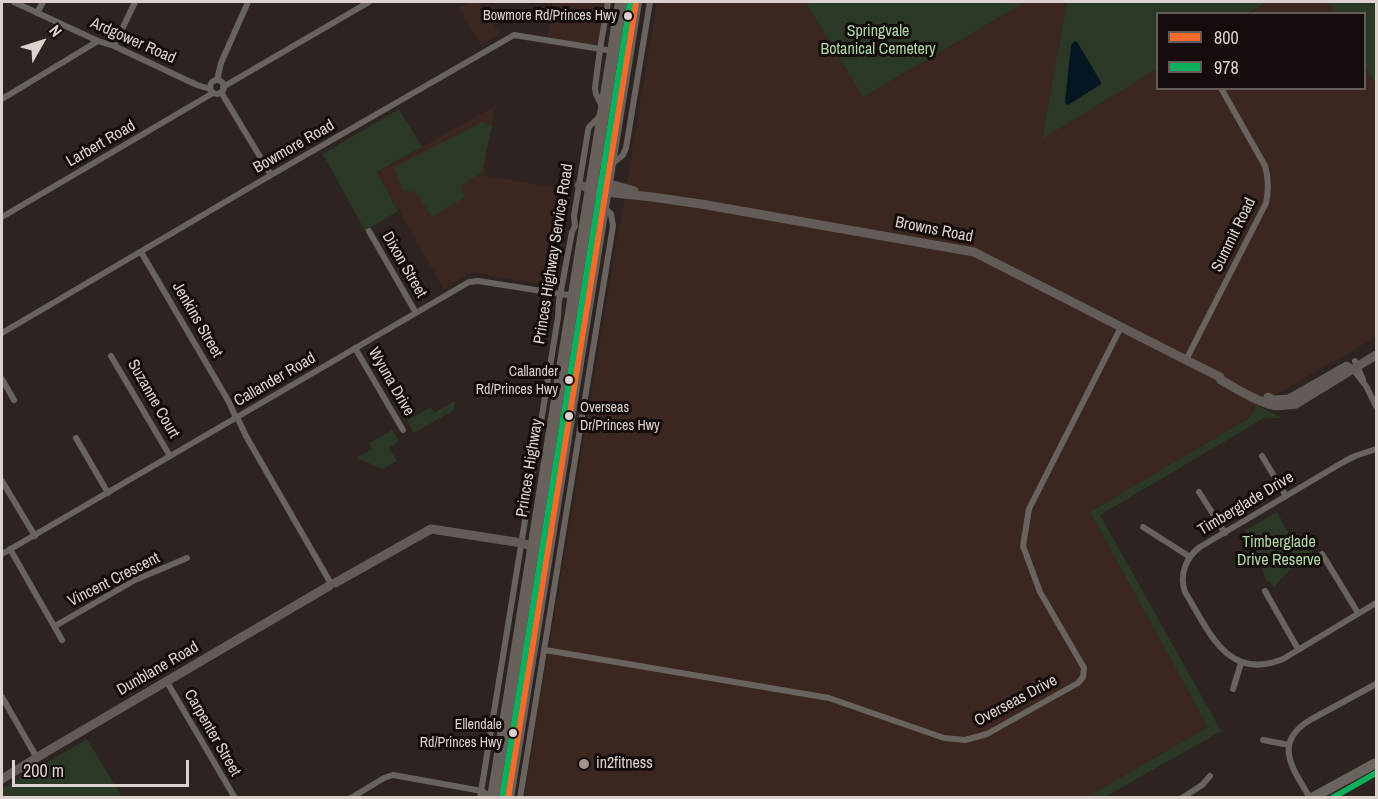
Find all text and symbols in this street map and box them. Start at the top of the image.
place label: Bowmore Rd/Princes Hwy [483,8,617,24]
marker: Bowmore Rd/Princes Hwy [622,10,634,22]
north arrow [12,12,72,72]
legend [1156,12,1366,90]
street label: Ardgower Road [87,14,179,68]
text: N [44,20,68,41]
park label: Springvale Botanical Cemetery [820,22,936,60]
text: 800 [1214,25,1239,50]
text: 978 [1214,55,1239,80]
street label: Bowmore Road [250,116,338,178]
street label: Larbert Road [63,117,139,171]
street label: Princes Highway Service Road [530,162,578,346]
street label: Summit Road [1208,195,1260,275]
street label: Browns Road [894,213,974,247]
street label: Dixon Street [377,229,431,301]
street label: Jenkins Street [168,279,226,361]
street label: Wyuna Drive [364,344,418,420]
street label: Callander Road [231,349,319,411]
street label: Suzanne Court [123,356,183,442]
place label: Callander Rd/Princes Hwy [476,364,558,396]
marker: Callander Rd/Princes Hwy [563,374,575,386]
place label: Overseas Dr/Princes Hwy [580,400,660,432]
marker: Overseas Dr/Princes Hwy [563,410,575,422]
street label: Princes Highway [513,418,547,518]
street label: Timberglade Drive [1195,468,1297,540]
park label: Timberglade Drive Reserve [1237,533,1321,571]
street label: Vincent Crescent [65,549,163,611]
street label: Dunblane Road [114,638,202,700]
street label: Overseas Drive [971,671,1061,731]
street label: Carpenter Street [179,686,245,780]
place label: Ellendale Rd/Princes Hwy [420,717,502,750]
marker: Ellendale Rd/Princes Hwy [507,727,519,739]
scale bar [15,748,192,786]
place label: in2fitness [596,754,653,774]
marker: in2fitness [577,757,591,771]
text: 200 m [23,758,64,783]

